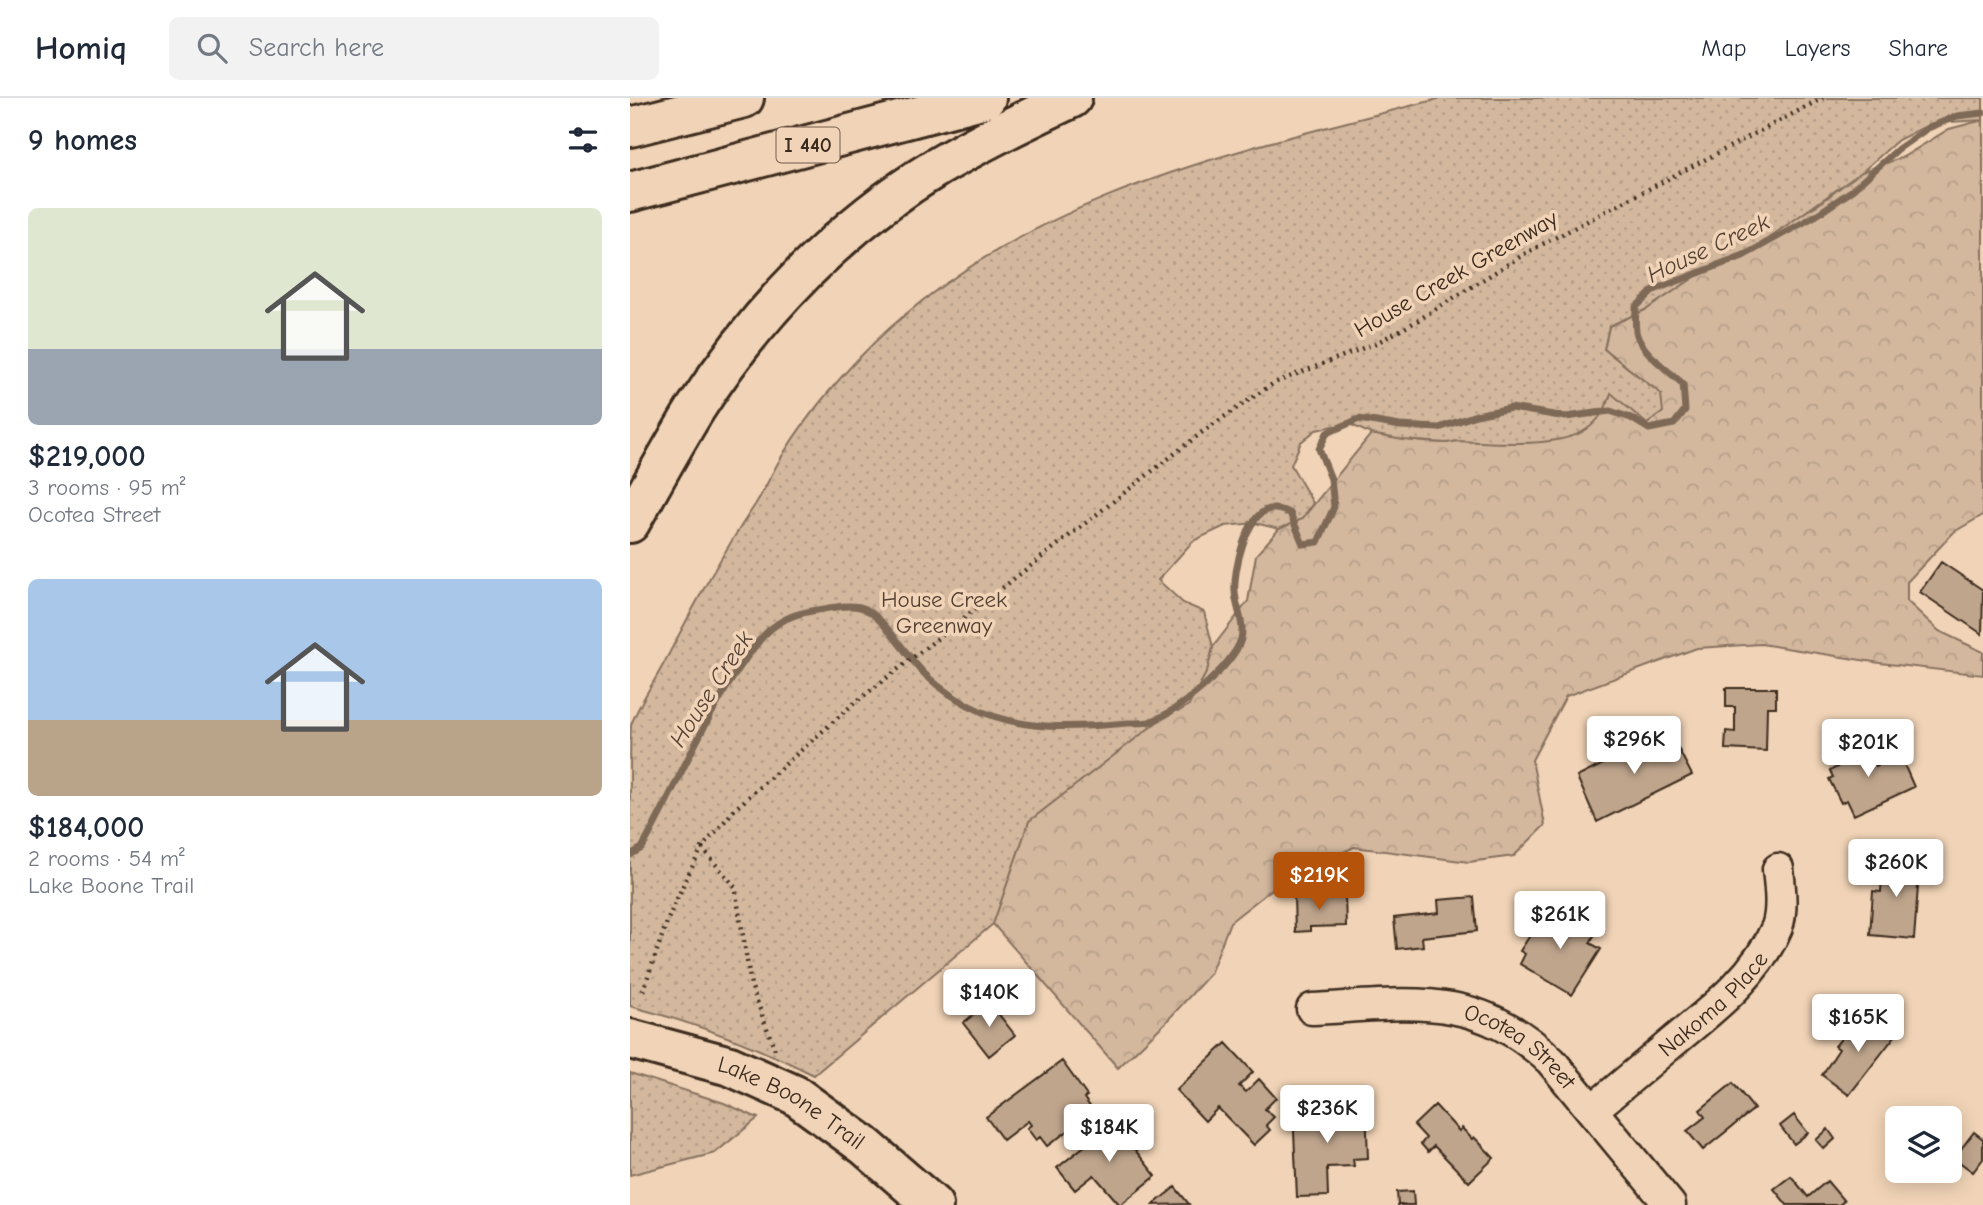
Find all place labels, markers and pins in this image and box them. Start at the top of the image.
pin: $296K [1585,716,1683,776]
pin: $201K [1819,720,1917,779]
pin: $260K [1847,840,1945,899]
pin: $219K [1270,852,1368,912]
pin: $261K [1511,892,1609,951]
pin: $140K [940,970,1038,1029]
pin: $165K [1809,995,1907,1054]
pin: $236K [1278,1086,1376,1145]
pin: $184K [1060,1104,1158,1164]

